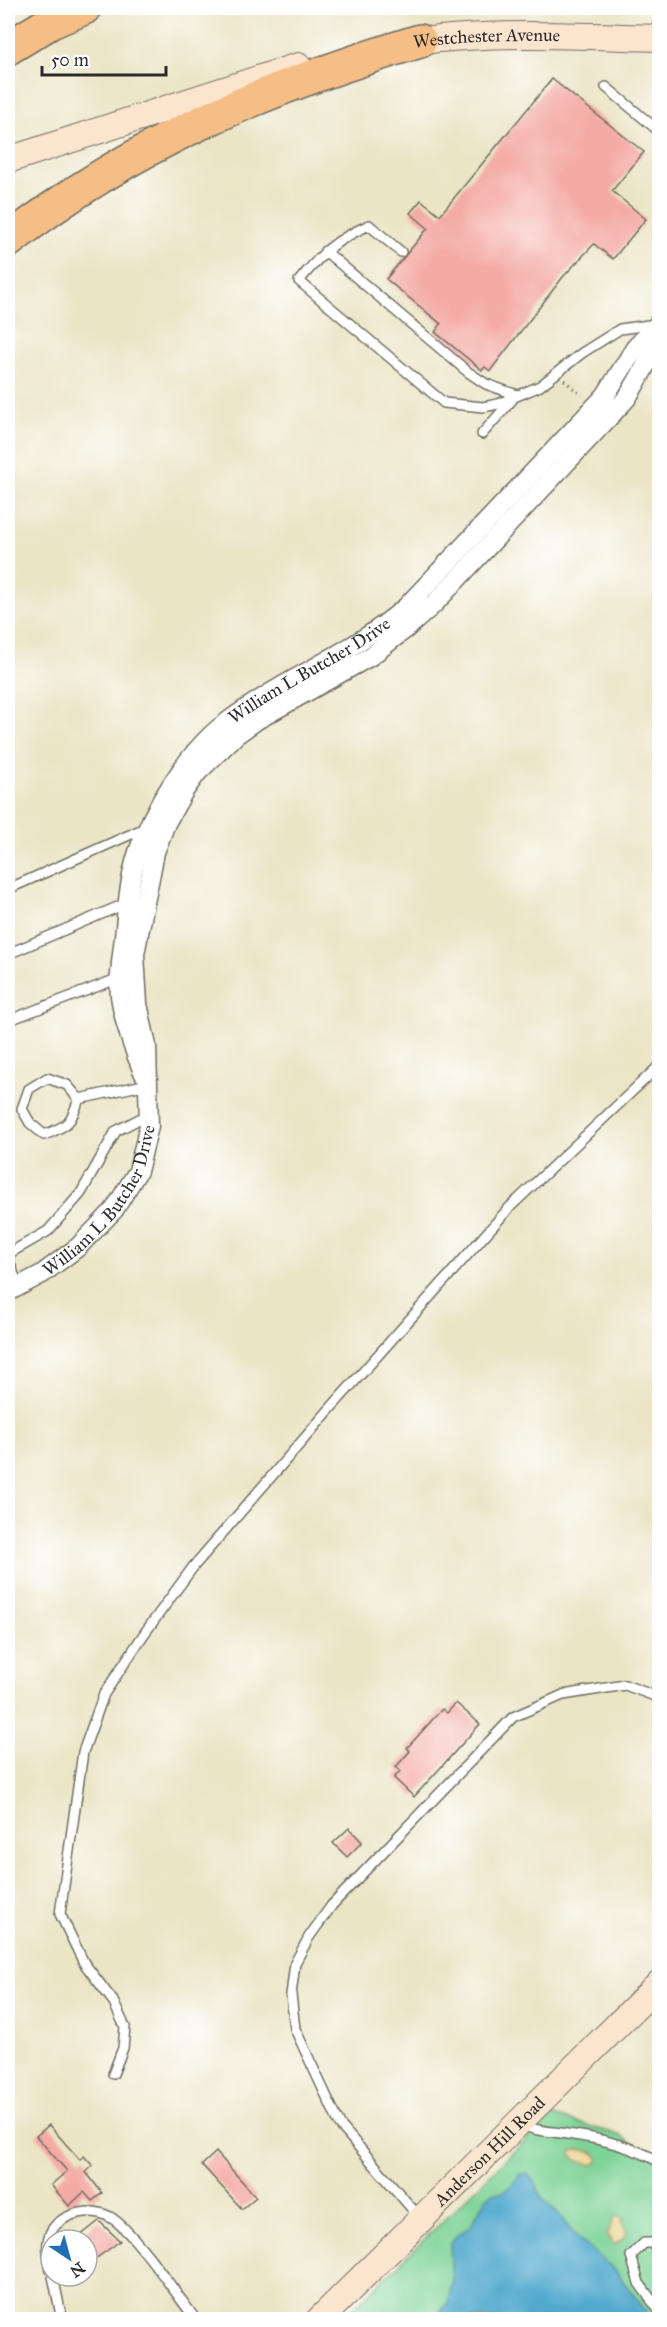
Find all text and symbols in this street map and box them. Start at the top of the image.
street label: Westchester Avenue [412,24,560,53]
scale bar [42,39,166,77]
text: 50 m [51,49,89,71]
street label: William L Butcher Drive [224,613,395,728]
street label: William L Butcher Drive [38,1123,160,1281]
street label: Anderson Hill Road [429,2092,550,2212]
north arrow [39,2228,99,2288]
text: N [66,2258,89,2282]

